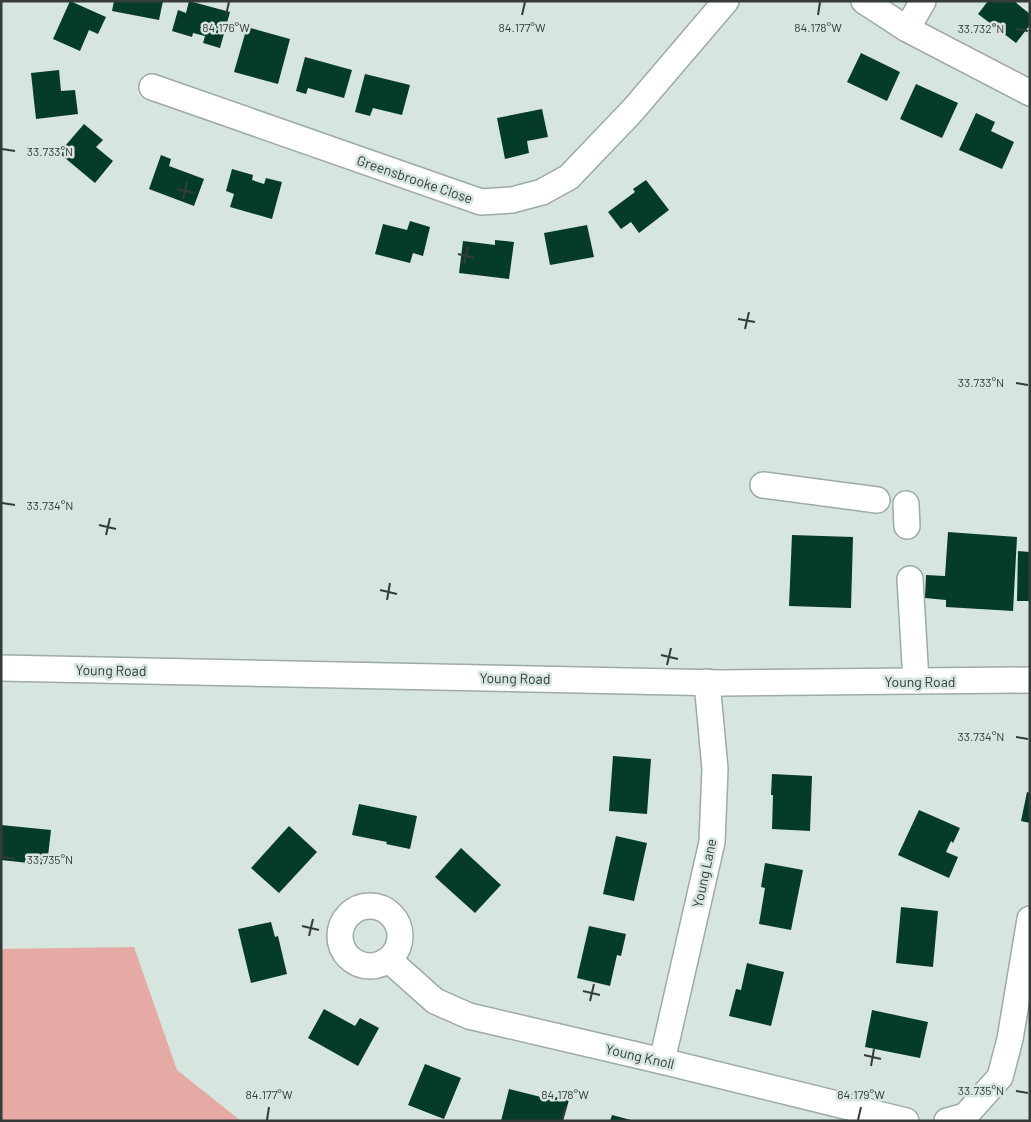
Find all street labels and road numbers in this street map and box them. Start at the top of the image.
street label: Greensbrooke Close [355,151,475,207]
street label: Young Road [75,661,147,679]
street label: Young Road [479,669,551,687]
street label: Young Road [885,673,956,690]
street label: Young Lane [688,837,720,909]
street label: Young Knoll [604,1040,676,1072]

